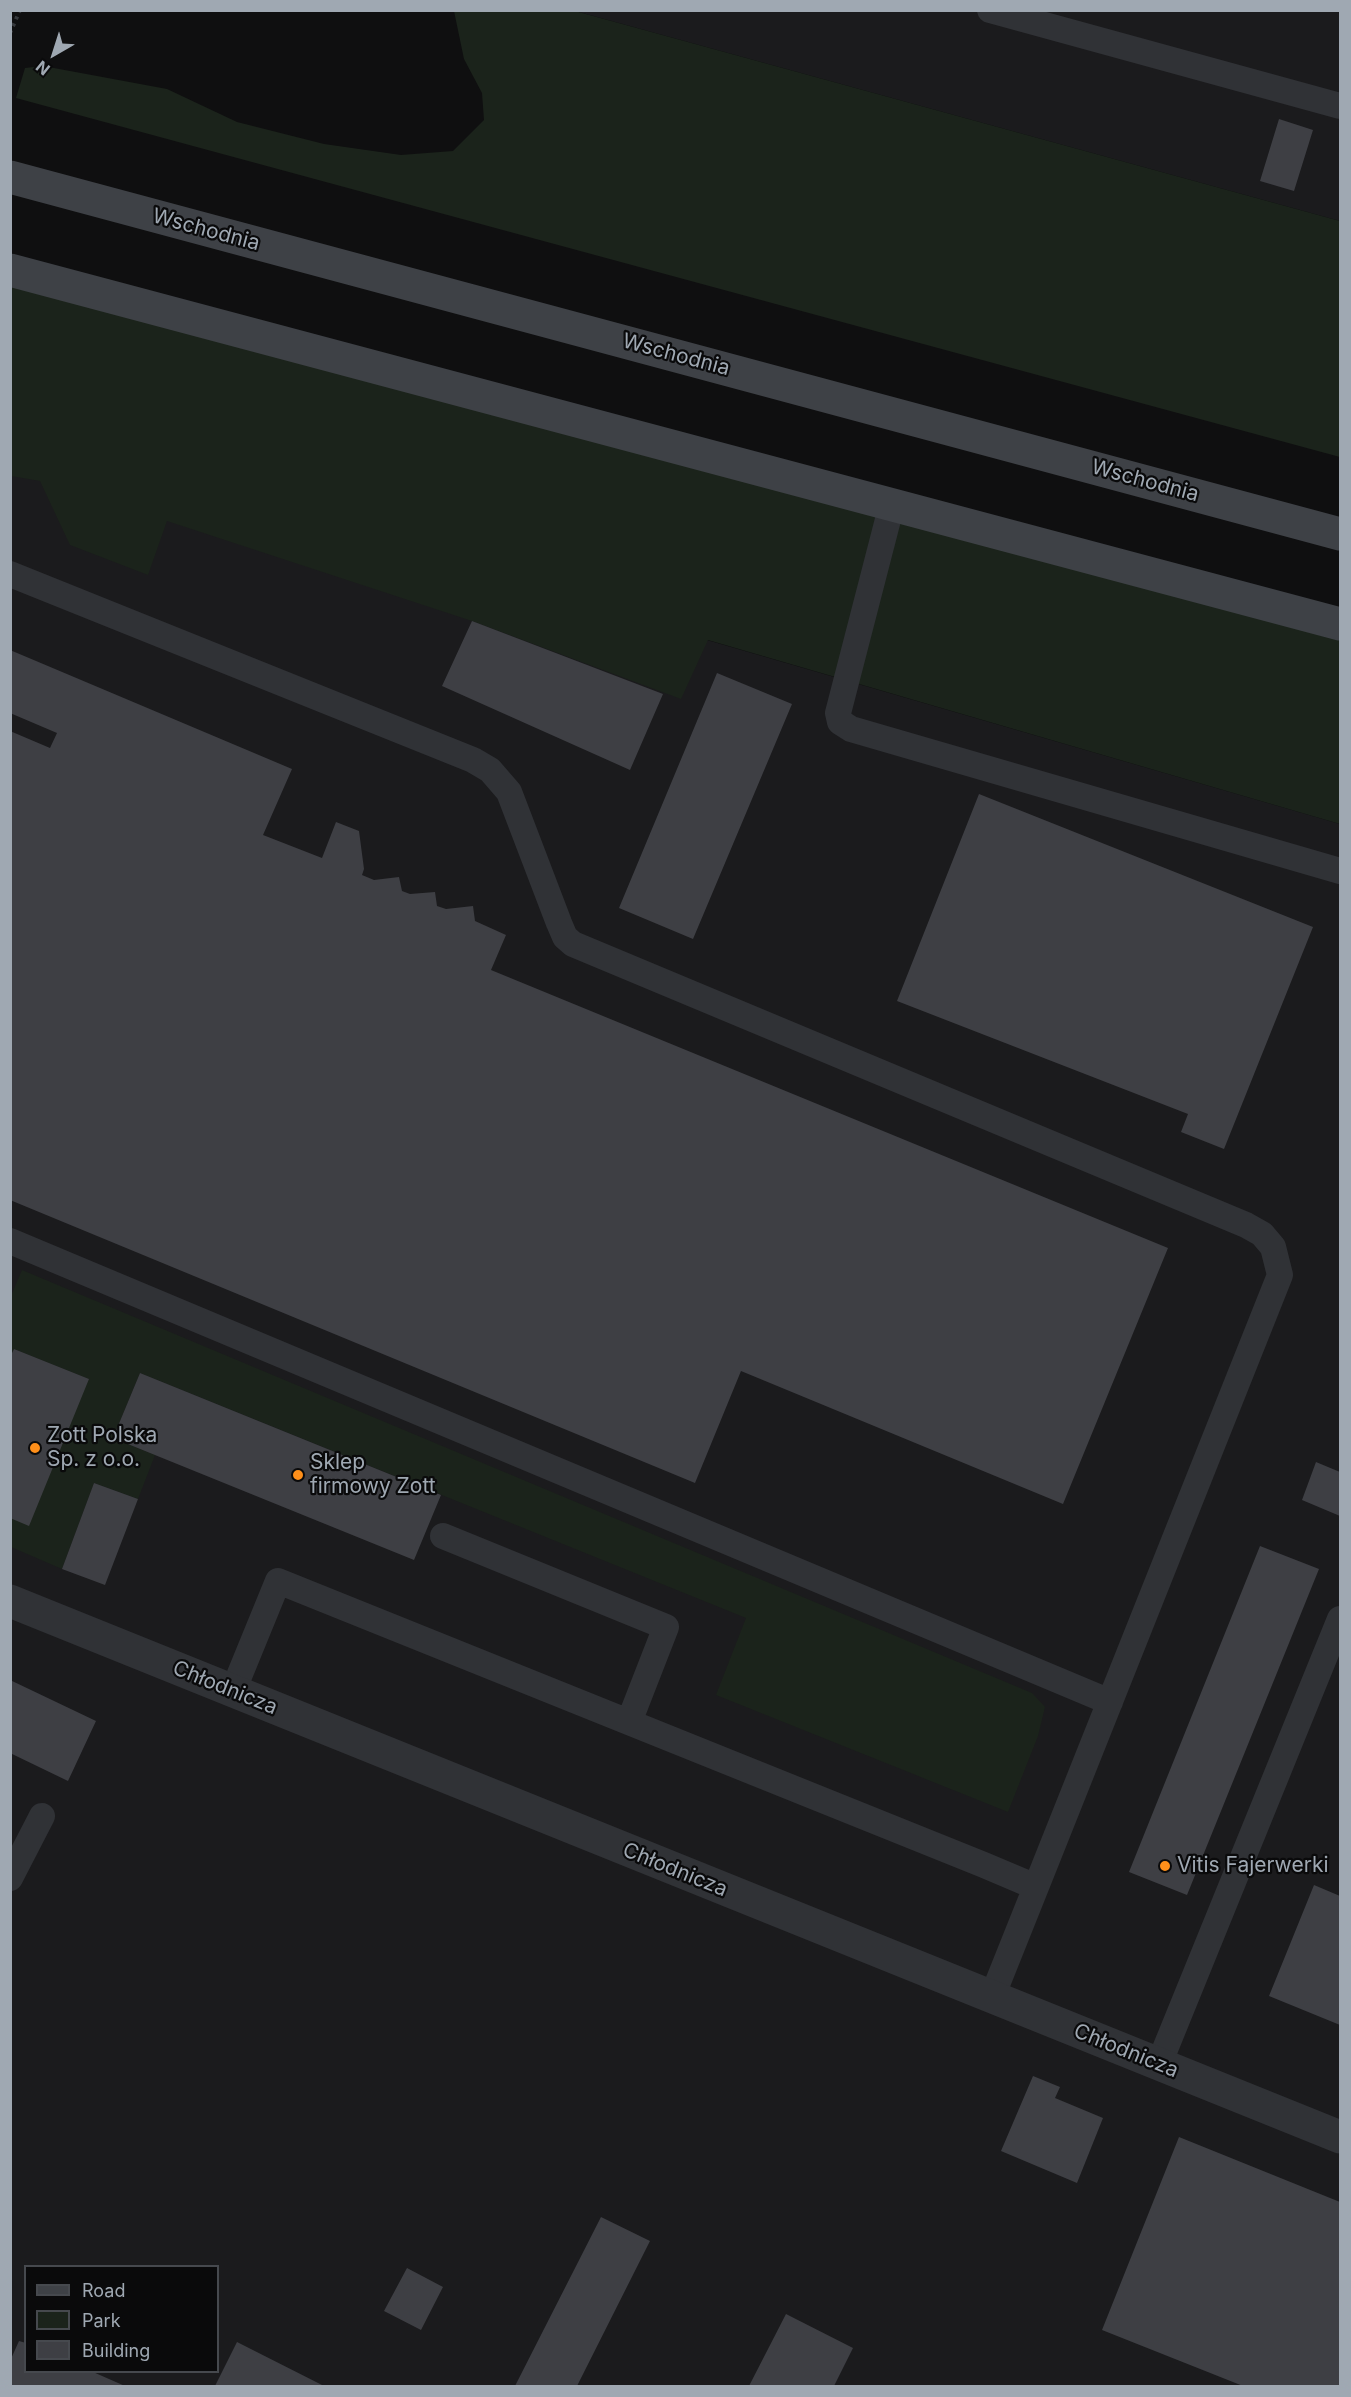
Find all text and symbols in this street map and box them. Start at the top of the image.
north arrow [24,24,84,84]
text: N [32,56,54,80]
street label: Wschodnia [150,204,262,256]
street label: Wschodnia [620,329,732,381]
street label: Wschodnia [1089,455,1201,507]
place label: Zott Polska Sp. z o.o. [47,1423,157,1473]
marker: Zott Polska Sp. z o.o. [28,1441,42,1455]
place label: Sklep firmowy Zott [310,1450,436,1500]
marker: Sklep firmowy Zott [291,1468,305,1482]
street label: Chłodnicza [169,1656,281,1720]
street label: Chłodnicza [619,1838,731,1902]
place label: Vitis Fajerwerki [1177,1853,1329,1879]
marker: Vitis Fajerwerki [1158,1859,1172,1873]
street label: Chłodnicza [1070,2019,1182,2083]
legend [24,2265,219,2373]
text: Road [82,2280,125,2301]
text: Park [82,2310,121,2331]
text: Building [82,2340,150,2361]

